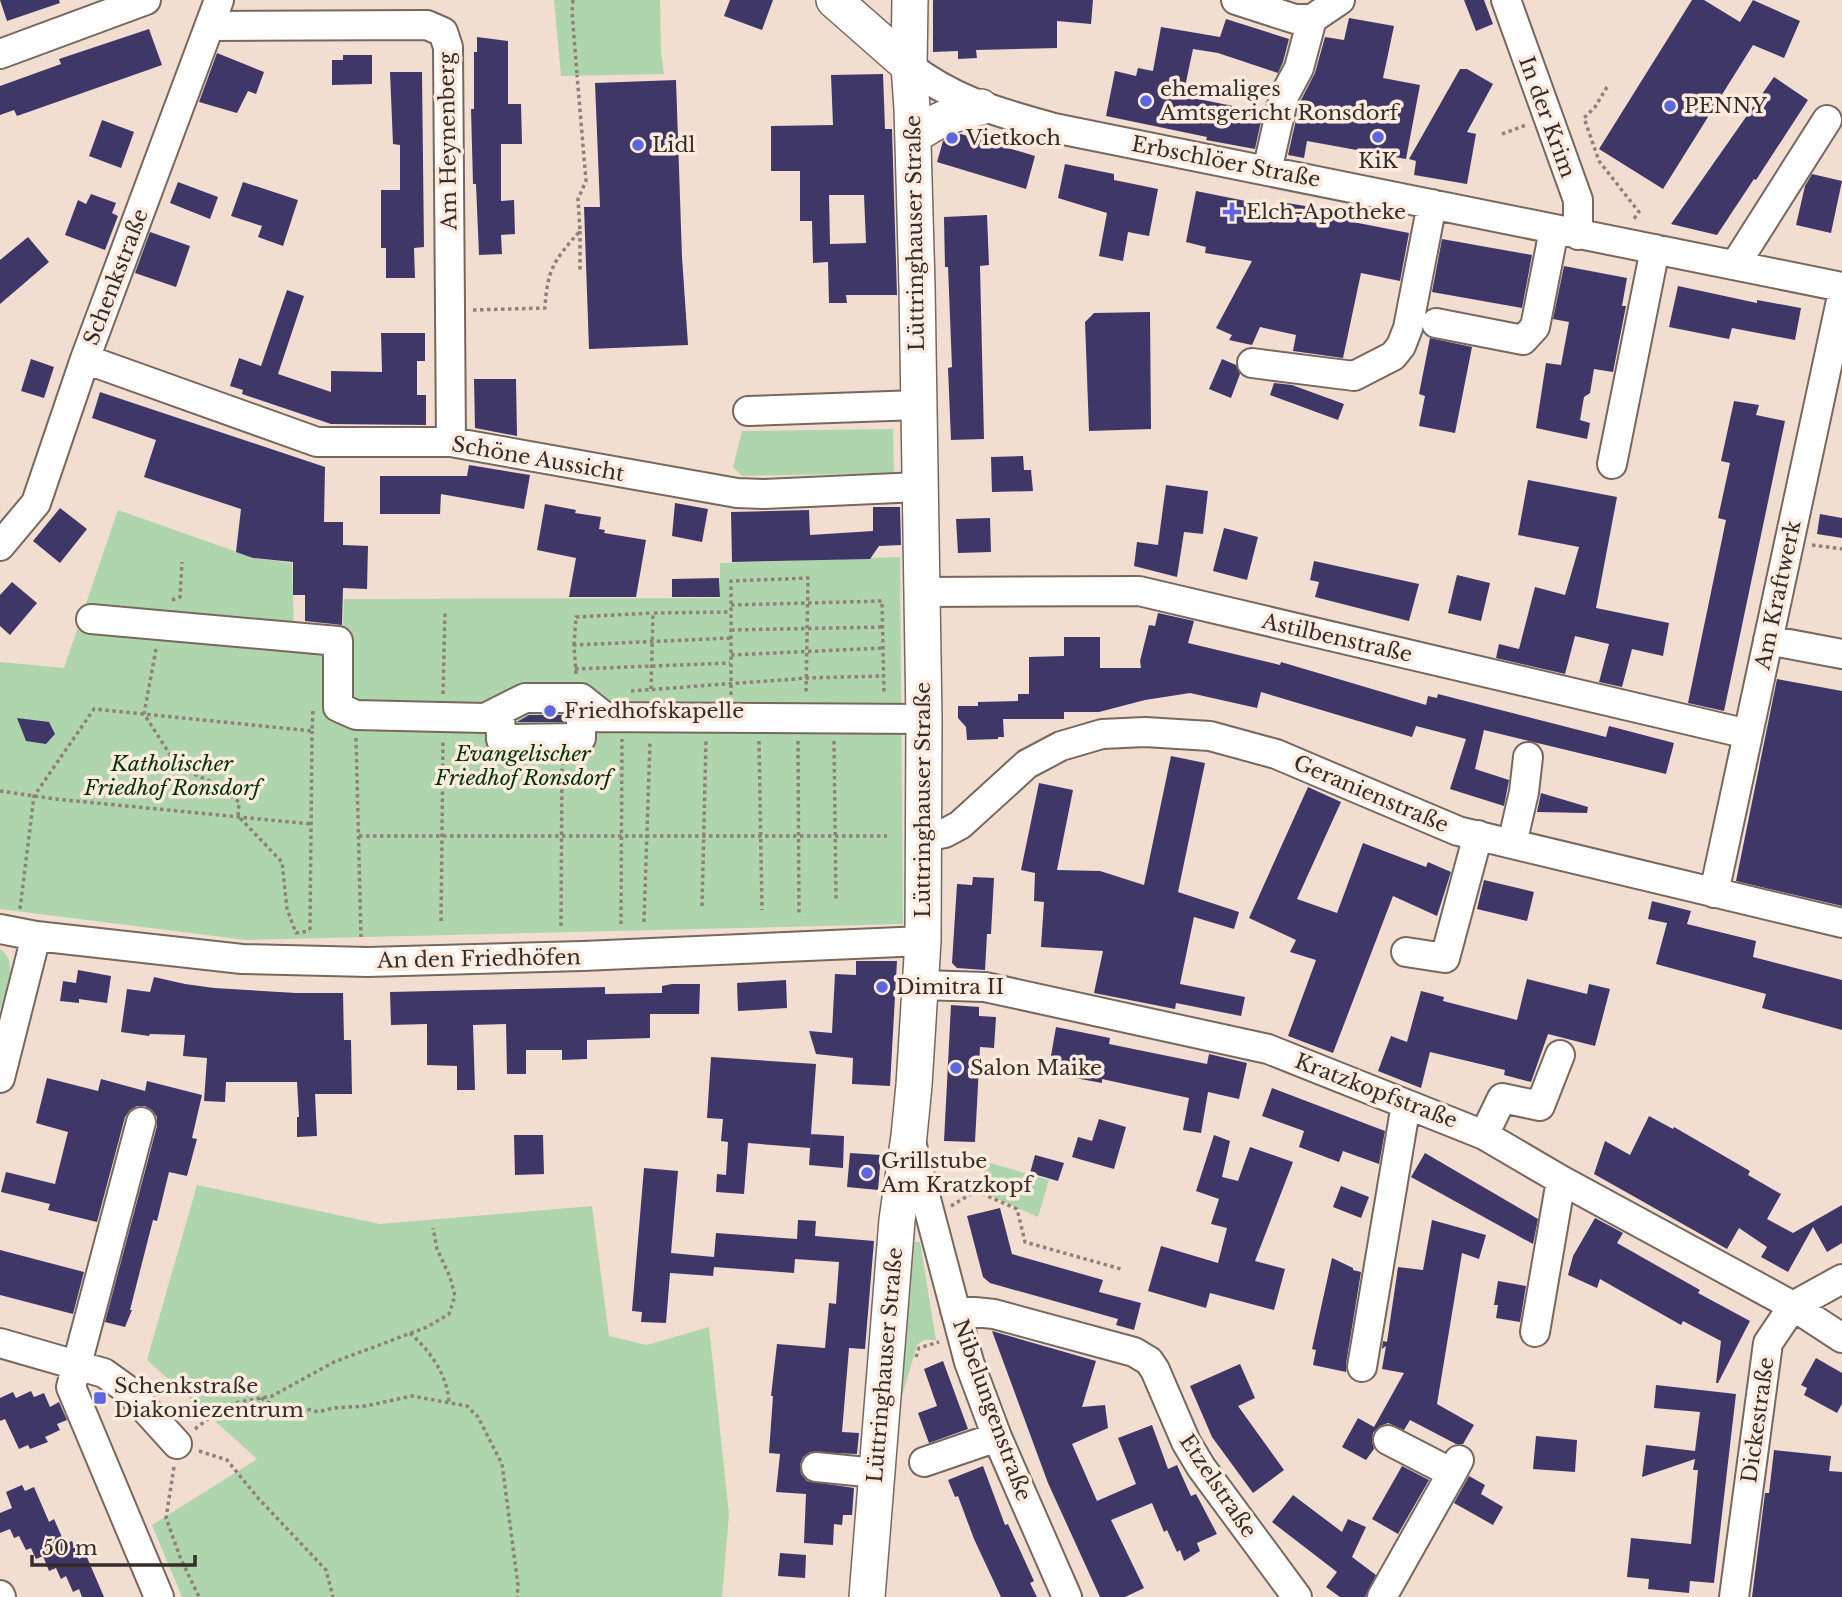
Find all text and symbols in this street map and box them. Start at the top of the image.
street label: Am Heynenberg [433,51,463,231]
street label: In der Krim [1513,53,1581,182]
place label: ehemaliges Amtsgericht Ronsdorf [1159,76,1401,126]
marker: ehemaliges Amtsgericht Ronsdorf [1138,93,1154,109]
place label: PENNY [1684,93,1768,119]
marker: PENNY [1662,98,1678,114]
street label: Lüttringhauser Straße [900,115,930,351]
place label: Vietkoch [965,125,1061,151]
marker: KiK [1370,129,1386,145]
marker: Vietkoch [944,130,960,146]
street label: Erbschlöer Straße [1129,131,1323,193]
place label: Lidl [652,132,696,158]
marker: Lidl [630,137,646,153]
place label: KiK [1358,148,1399,174]
place label: Elch-Apotheke [1246,199,1406,225]
marker: Elch-Apotheke [1224,204,1240,220]
street label: Schenkstraße [78,205,154,349]
street label: Schöne Aussicht [450,431,626,487]
street label: Am Kraftwerk [1749,518,1807,673]
street label: Astilbenstraße [1258,608,1415,668]
street label: Lüttringhauser Straße [910,682,936,918]
place label: Friedhofskapelle [564,698,744,724]
marker: Friedhofskapelle [542,703,558,719]
park label: Evangelischer Friedhof Ronsdorf [434,741,616,791]
street label: Geranienstraße [1290,750,1452,838]
park label: Katholischer Friedhof Ronsdorf [83,751,265,801]
street label: An den Friedhöfen [376,944,581,974]
place label: Dimitra II [896,974,1004,1000]
marker: Dimitra II [874,979,890,995]
street label: Kratzkopfstraße [1291,1048,1461,1134]
place label: Salon Maike [970,1055,1102,1081]
marker: Salon Maike [948,1060,964,1076]
place label: Grillstube Am Kratzkopf [880,1148,1035,1198]
marker: Grillstube Am Kratzkopf [859,1165,875,1181]
street label: Lüttringhauser Straße [862,1246,908,1484]
street label: Nibelungenstraße [947,1316,1037,1504]
street label: Dickestraße [1736,1355,1780,1485]
place label: Schenkstraße Diakoniezentrum [114,1373,304,1423]
marker: Schenkstraße Diakoniezentrum [92,1390,108,1406]
street label: Etzelstraße [1174,1429,1262,1543]
scale bar [32,1524,194,1568]
text: 50 m [42,1535,98,1561]

